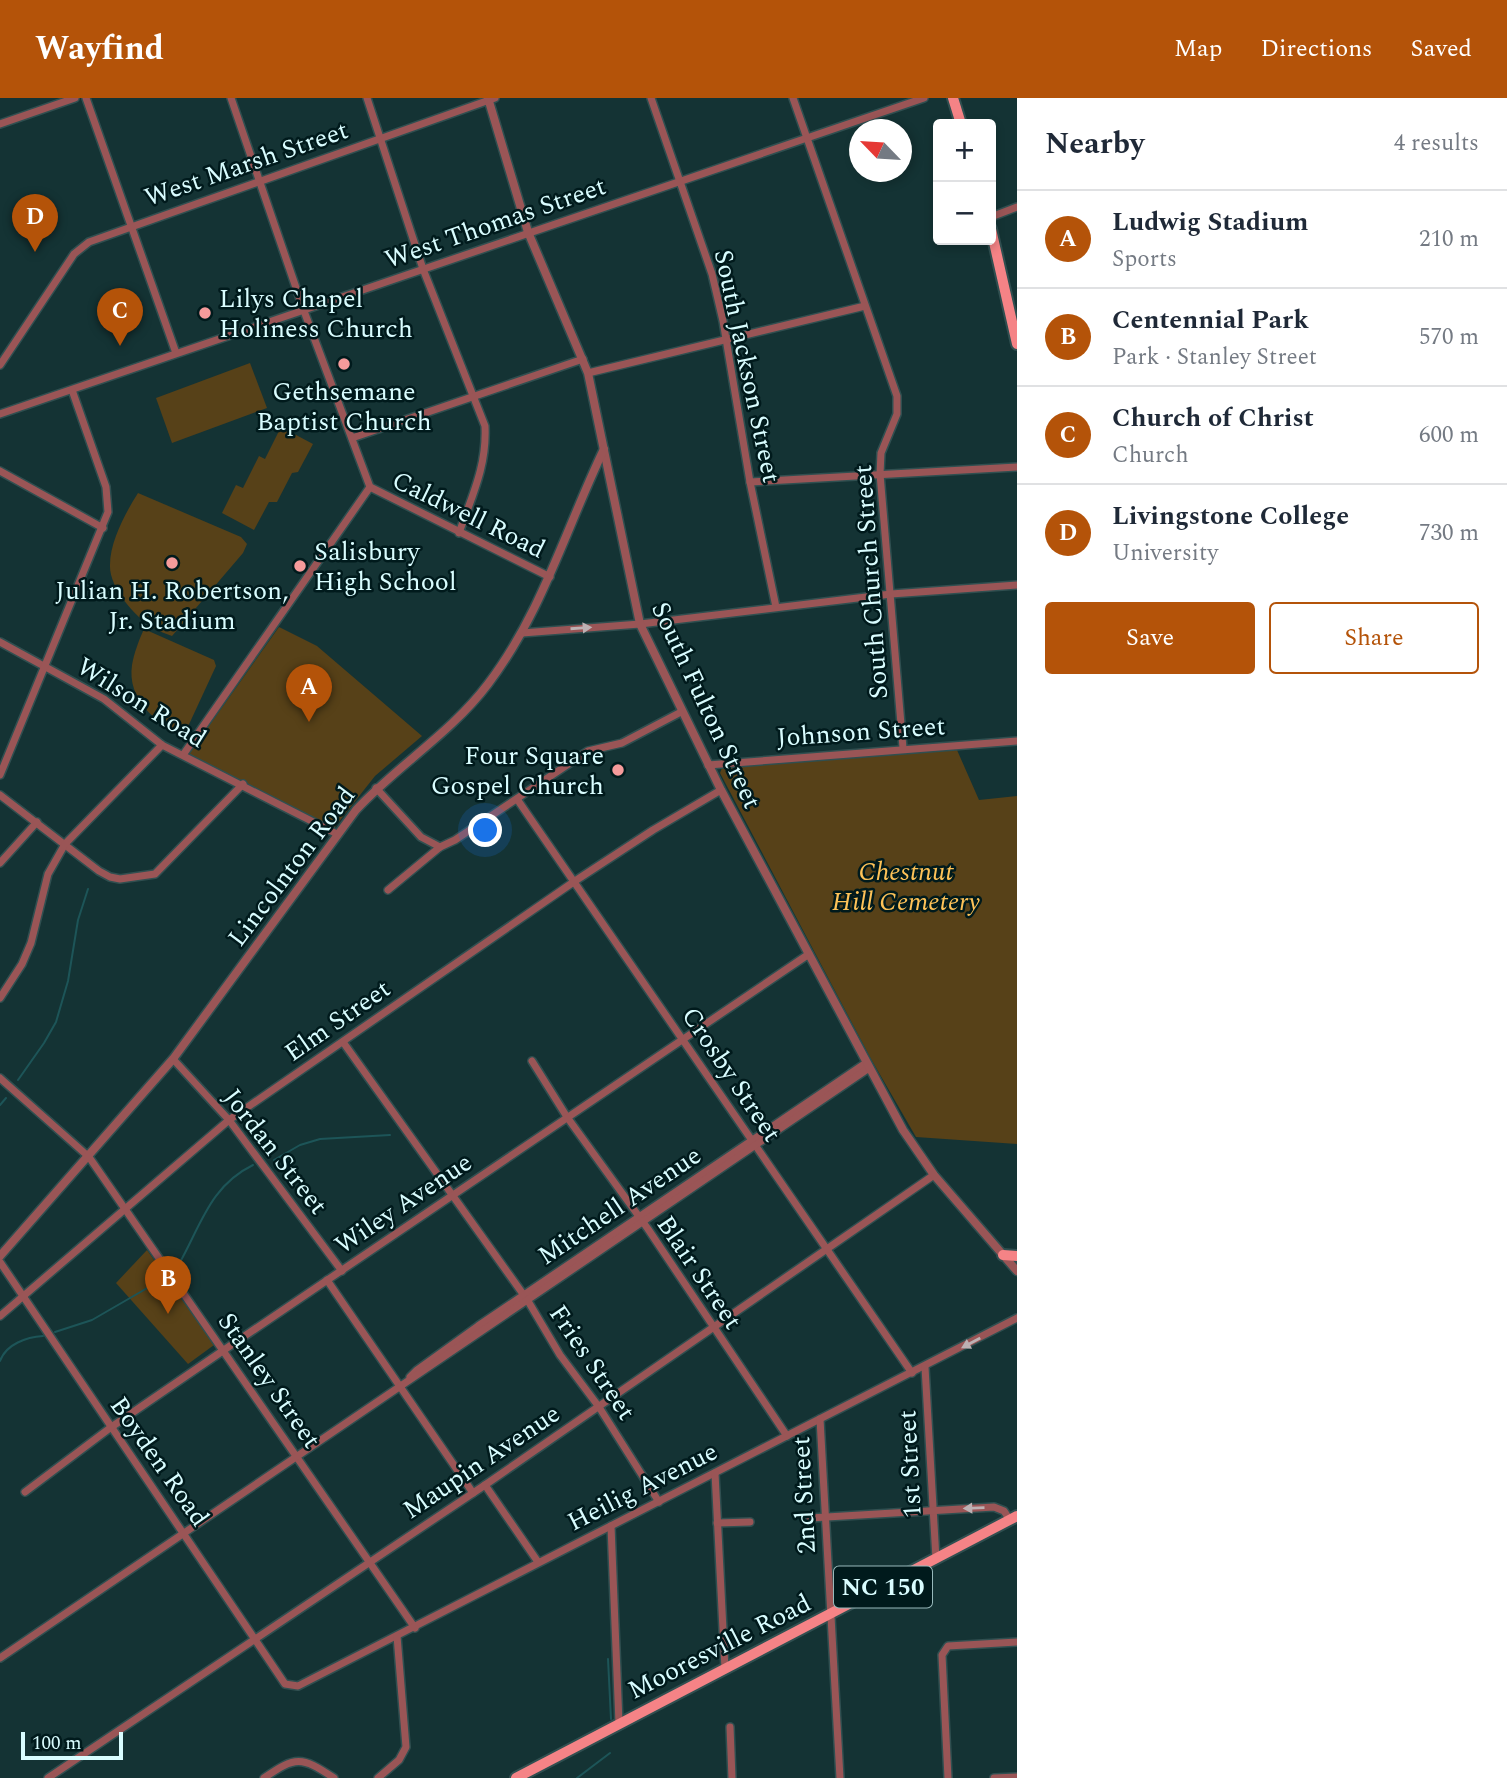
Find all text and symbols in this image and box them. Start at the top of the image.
text: Wayfind [35,24,164,74]
text: Map [1174,31,1222,67]
text: Directions [1260,31,1372,67]
text: Saved [1410,31,1472,67]
street label: West Marsh Street [139,110,354,218]
north arrow [849,119,912,182]
map controls [933,119,996,245]
button: + [933,119,996,182]
text: Nearby [1045,121,1144,167]
text: 4 results [1394,126,1479,161]
street label: West Thomas Street [379,166,611,280]
button: − [933,182,996,245]
pin: D [12,194,58,252]
text: Ludwig Stadium [1112,202,1309,242]
text: A [1059,222,1077,257]
text: 210 m [1419,222,1479,257]
text: Sports [1112,242,1177,277]
street label: South Jackson Street [703,246,791,486]
place label: Lilys Chapel Holiness Church [219,279,413,349]
pin: C [97,288,143,346]
text: Centennial Park [1112,300,1309,340]
marker: Lilys Chapel Holiness Church [197,305,213,321]
text: B [1060,320,1076,355]
text: 570 m [1419,320,1479,355]
text: Park · Stanley Street [1112,340,1317,375]
marker: Gethsemane Baptist Church [336,356,352,372]
place label: Gethsemane Baptist Church [256,372,432,442]
text: Church of Christ [1112,398,1314,438]
text: C [1060,418,1076,453]
text: 600 m [1419,418,1479,453]
text: Church [1112,438,1189,473]
street label: Caldwell Road [385,460,552,569]
street label: South Church Street [843,463,899,701]
text: Livingstone College [1112,496,1349,536]
text: D [1059,516,1077,551]
text: 730 m [1419,516,1479,551]
place label: Salisbury High School [314,532,457,602]
text: University [1112,536,1218,571]
marker: Julian H. Robertson, Jr. Stadium [164,555,180,571]
marker: Salisbury High School [292,558,308,574]
place label: Julian H. Robertson, Jr. Stadium [55,571,289,641]
street label: South Fulton Street [640,595,772,816]
button: Save [1045,602,1255,674]
button: Share [1269,602,1479,674]
one-way arrow [571,622,593,633]
street label: Wilson Road [69,647,214,759]
pin: A [286,664,332,722]
street label: Johnson Street [775,706,947,758]
place label: Four Square Gospel Church [431,736,604,806]
marker: Four Square Gospel Church [610,762,626,778]
street label: Lincolnton Road [218,778,366,955]
your location [468,813,502,847]
park label: Chestnut Hill Cemetery [832,852,980,922]
street label: Elm Street [276,970,399,1072]
street label: Crosby Street [671,999,791,1150]
street label: Jordan Street [213,1080,337,1223]
street label: Mitchell Avenue [530,1136,710,1276]
street label: Wiley Avenue [327,1143,480,1265]
street label: Blair Street [646,1207,752,1338]
pin: B [145,1256,191,1314]
street label: Fries Street [539,1297,646,1429]
street label: Stanley Street [207,1304,331,1457]
one-way arrow [961,1337,981,1348]
street label: Boyden Road [99,1388,219,1535]
street label: Maupin Avenue [395,1394,568,1529]
street label: 1st Street [887,1409,933,1519]
street label: Heilig Avenue [560,1432,725,1542]
street label: 2nd Street [781,1435,827,1555]
one-way arrow [963,1502,985,1513]
road number: NC 150 [834,1567,932,1608]
street label: Mooresville Road [621,1583,818,1710]
scale bar [21,1729,122,1761]
text: 100 m [32,1729,82,1758]

